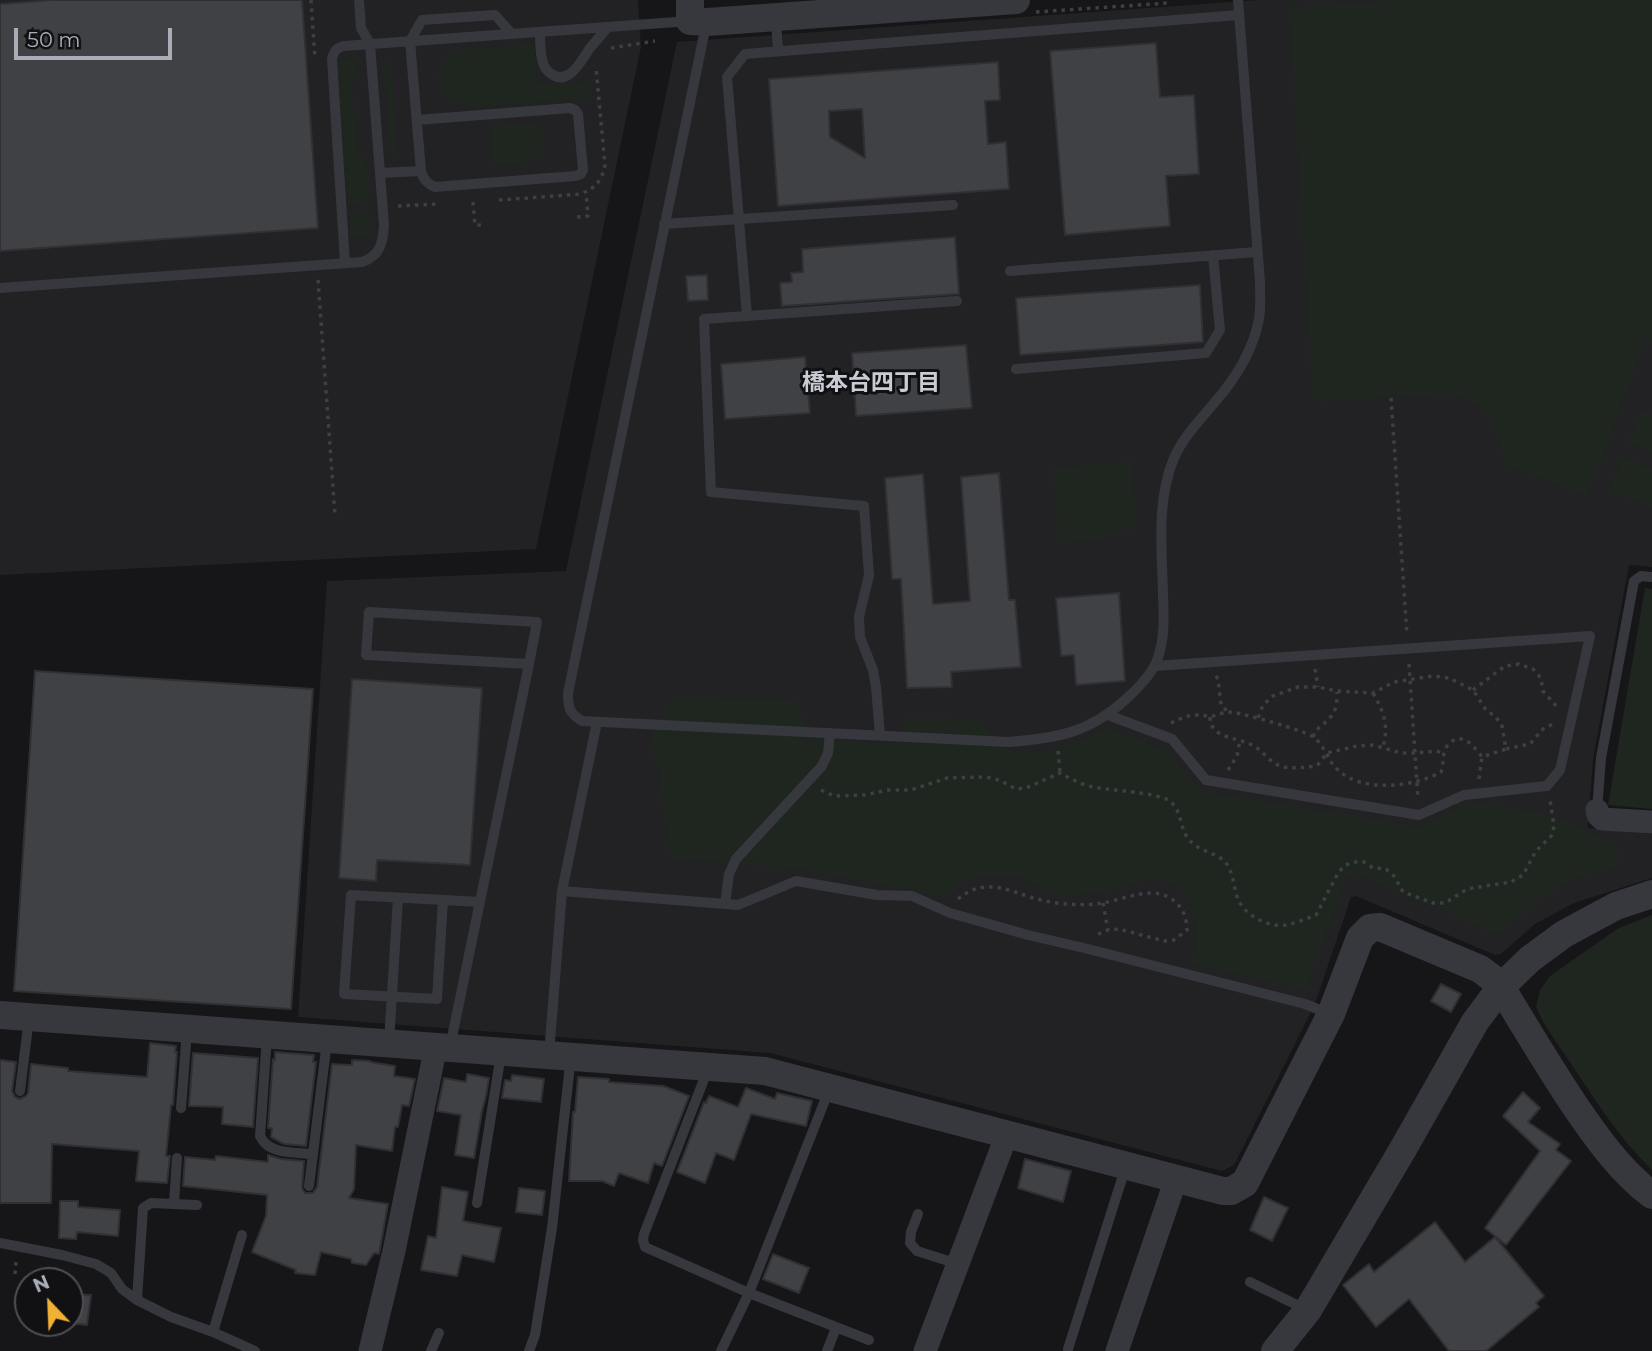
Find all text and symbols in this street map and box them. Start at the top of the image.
scale bar [18,14,175,58]
text: 50 m [27,27,81,52]
district label: 橋本台四丁目 [802,369,940,397]
north arrow [14,1267,84,1337]
text: N [30,1270,53,1298]

